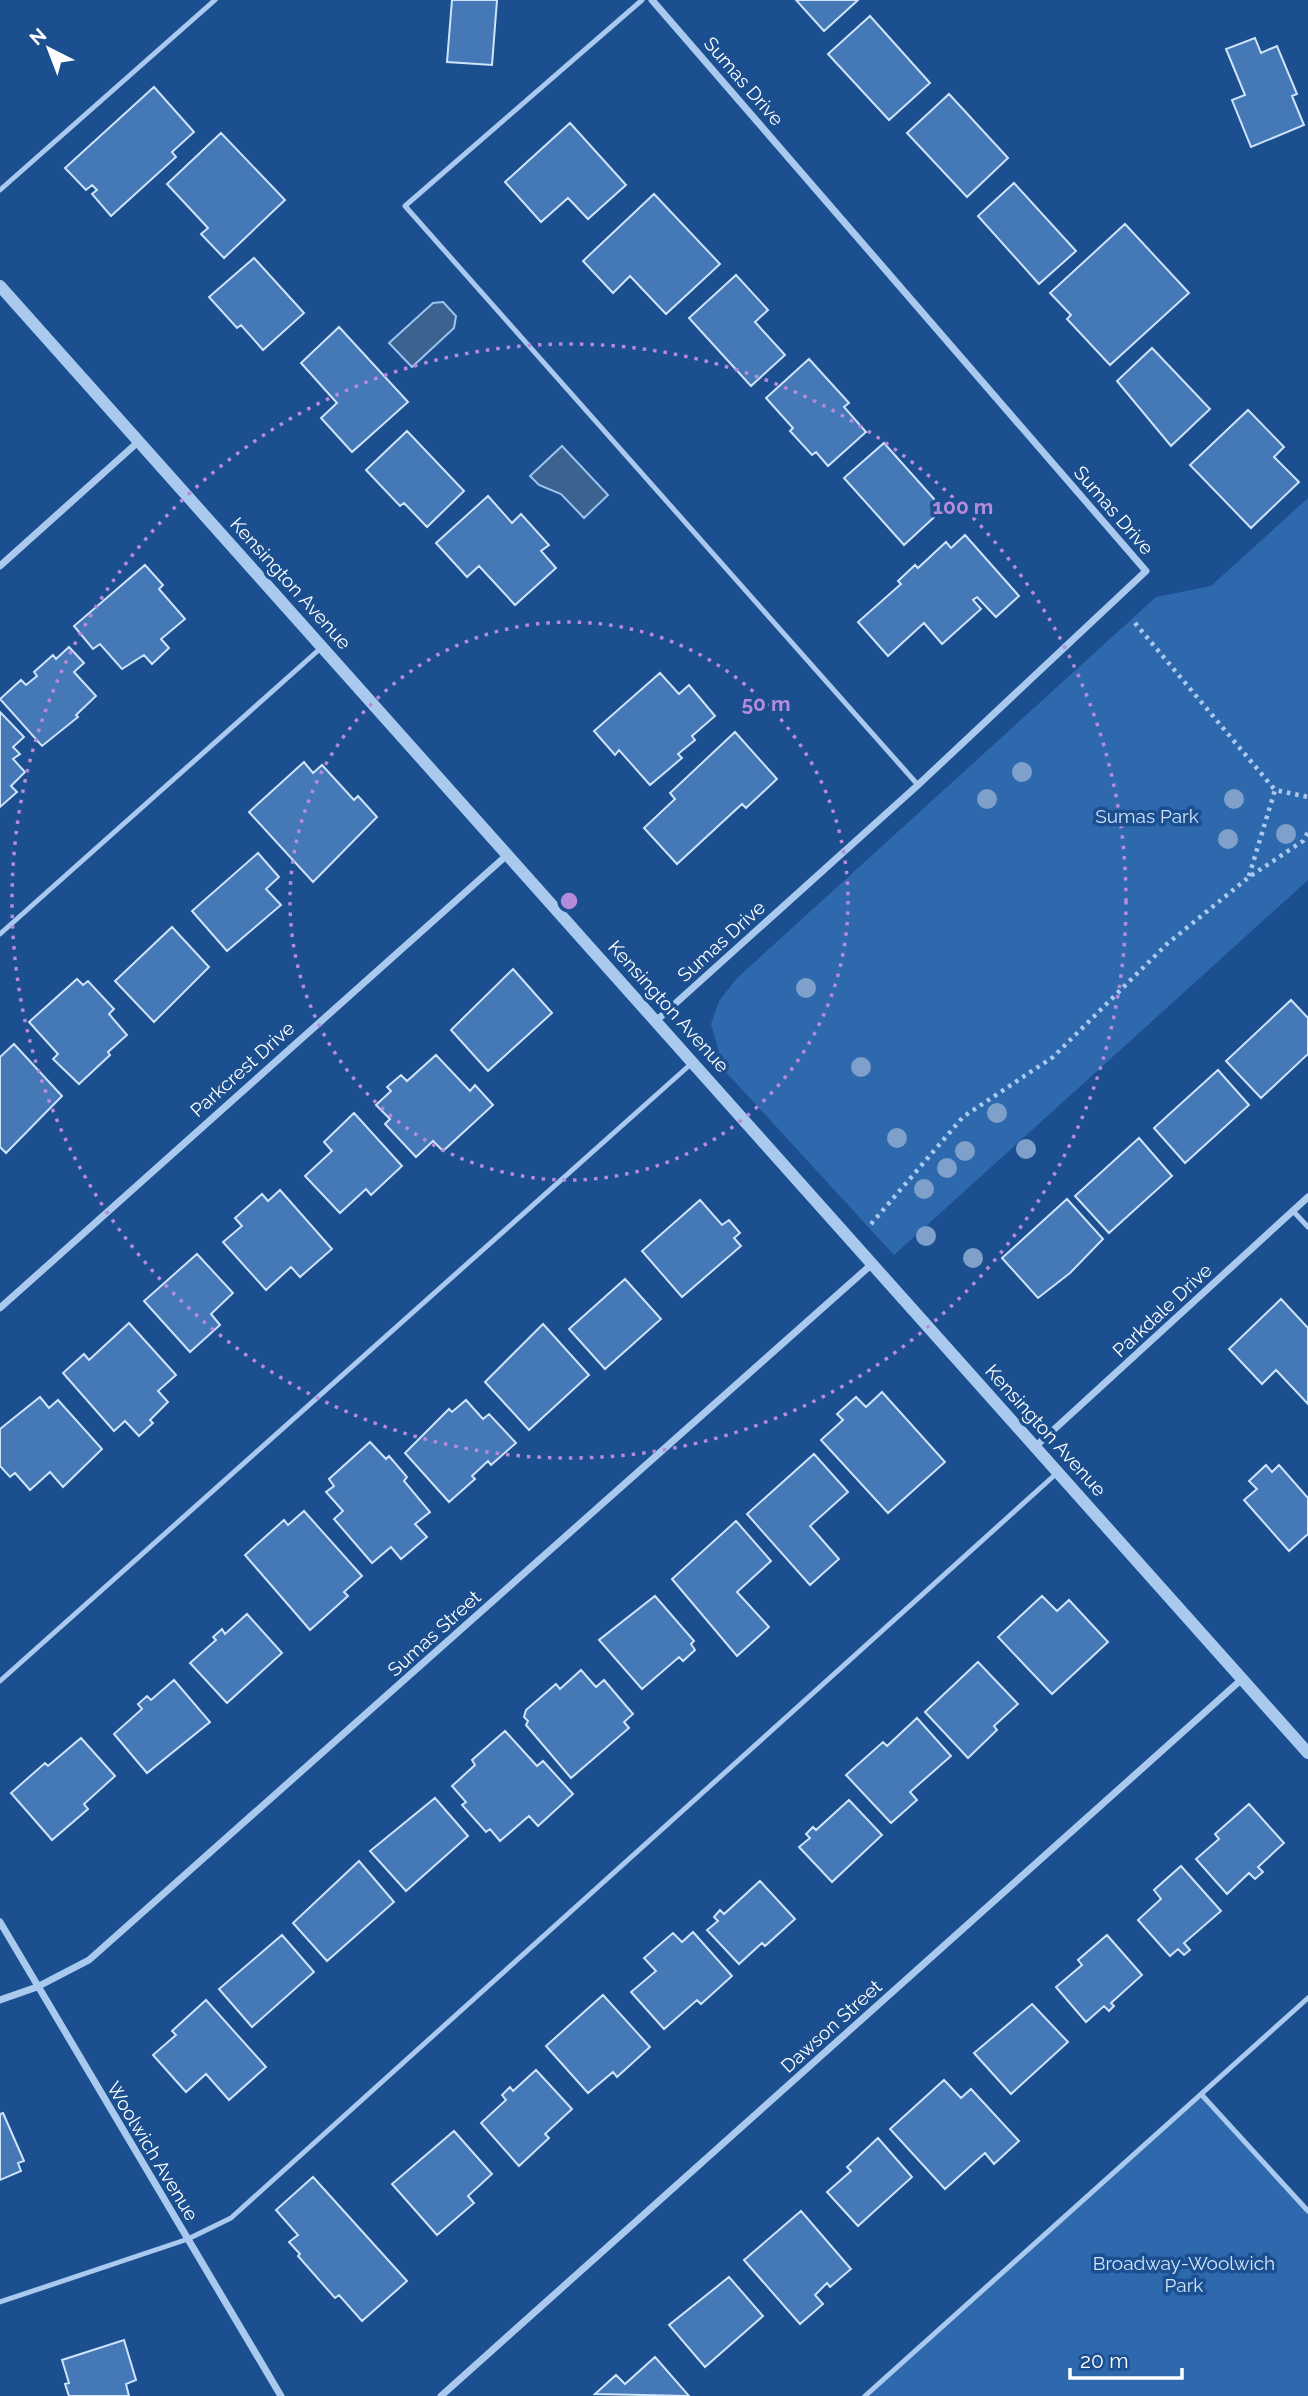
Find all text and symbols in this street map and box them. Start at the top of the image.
north arrow [14,14,84,84]
text: N [25,23,50,49]
street label: Sumas Drive [700,32,788,130]
street label: Sumas Drive [1070,461,1158,559]
text: 100 m [933,494,993,519]
street label: Kensington Avenue [226,513,356,653]
text: 50 m [741,691,791,716]
park label: Sumas Park [1095,805,1199,827]
centre of rings [557,889,581,913]
street label: Sumas Drive [673,896,769,986]
street label: Kensington Avenue [604,936,734,1076]
street label: Parkcrest Drive [186,1017,298,1121]
street label: Parkdale Drive [1108,1259,1216,1361]
street label: Kensington Avenue [981,1360,1111,1500]
street label: Sumas Street [383,1585,485,1680]
street label: Dawson Street [776,1975,886,2077]
street label: Woolwich Avenue [103,2078,203,2224]
park label: Broadway-Woolwich Park [1093,2252,1275,2296]
scale bar [1070,2336,1182,2380]
text: 20 m [1080,2348,1128,2373]

